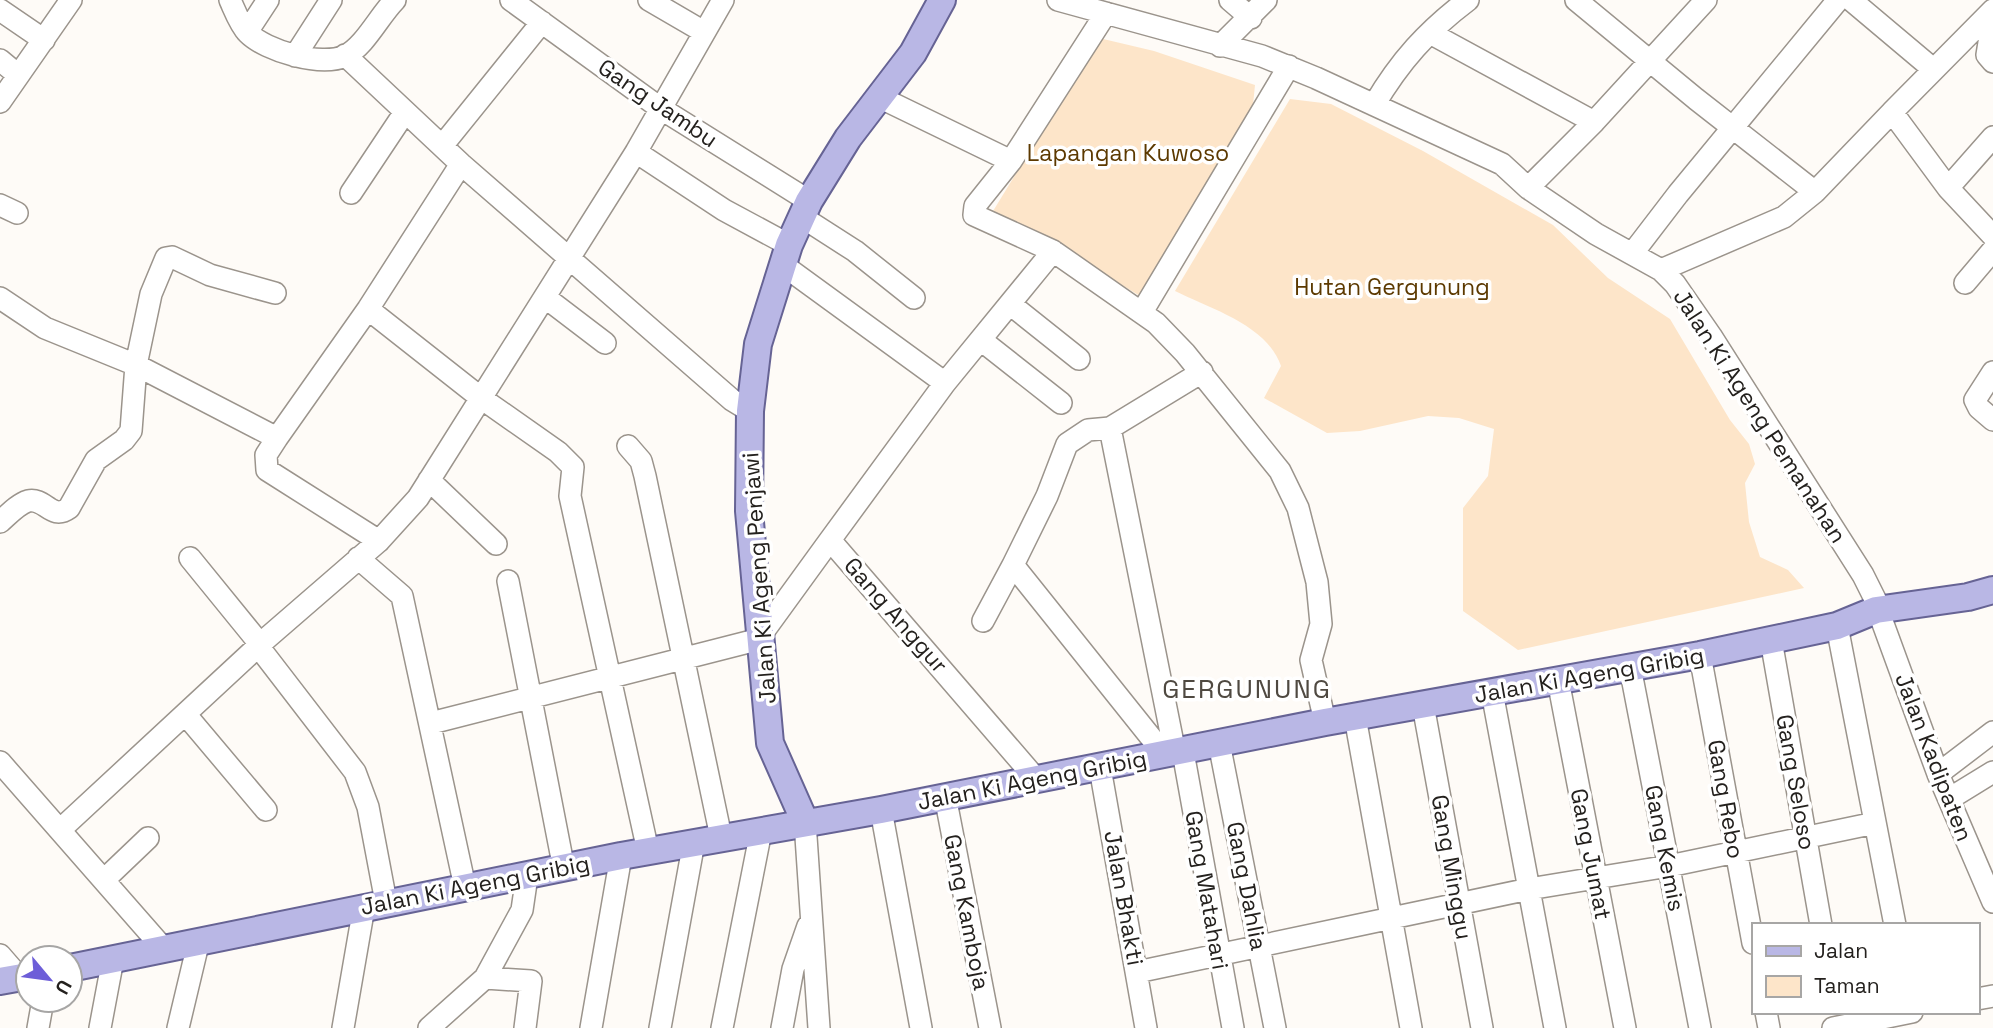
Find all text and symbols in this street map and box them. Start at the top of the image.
street label: Gang Jambu [592,52,724,154]
park label: Lapangan Kuwoso [1027,138,1229,168]
park label: Hutan Gergunung [1294,272,1490,302]
street label: Jalan Ki Ageng Pemanahan [1667,283,1853,549]
street label: Jalan Ki Ageng Penjawi [735,451,783,705]
street label: Gang Anggur [838,551,954,679]
street label: Jalan Ki Ageng Gribig [1472,640,1706,710]
street label: Jalan Kadipaten [1888,669,1980,845]
district label: GERGUNUNG [1162,672,1332,706]
street label: Gang Seloso [1769,712,1823,852]
street label: Gang Rebo [1701,737,1751,861]
street label: Jalan Ki Ageng Gribig [915,743,1149,817]
street label: Gang Kemis [1638,782,1692,914]
street label: Gang Jumat [1564,786,1618,922]
street label: Gang Minggu [1425,792,1479,942]
street label: Gang Matahari [1178,808,1236,972]
street label: Gang Dahlia [1220,819,1274,953]
street label: Jalan Bhakti [1097,828,1151,968]
street label: Gang Kamboja [937,832,997,992]
street label: Jalan Ki Ageng Gribig [358,848,592,922]
legend [1752,923,1979,1014]
text: Jalan [1814,937,1868,964]
north arrow [14,944,84,1014]
text: Taman [1814,972,1880,999]
text: U [49,975,77,999]

